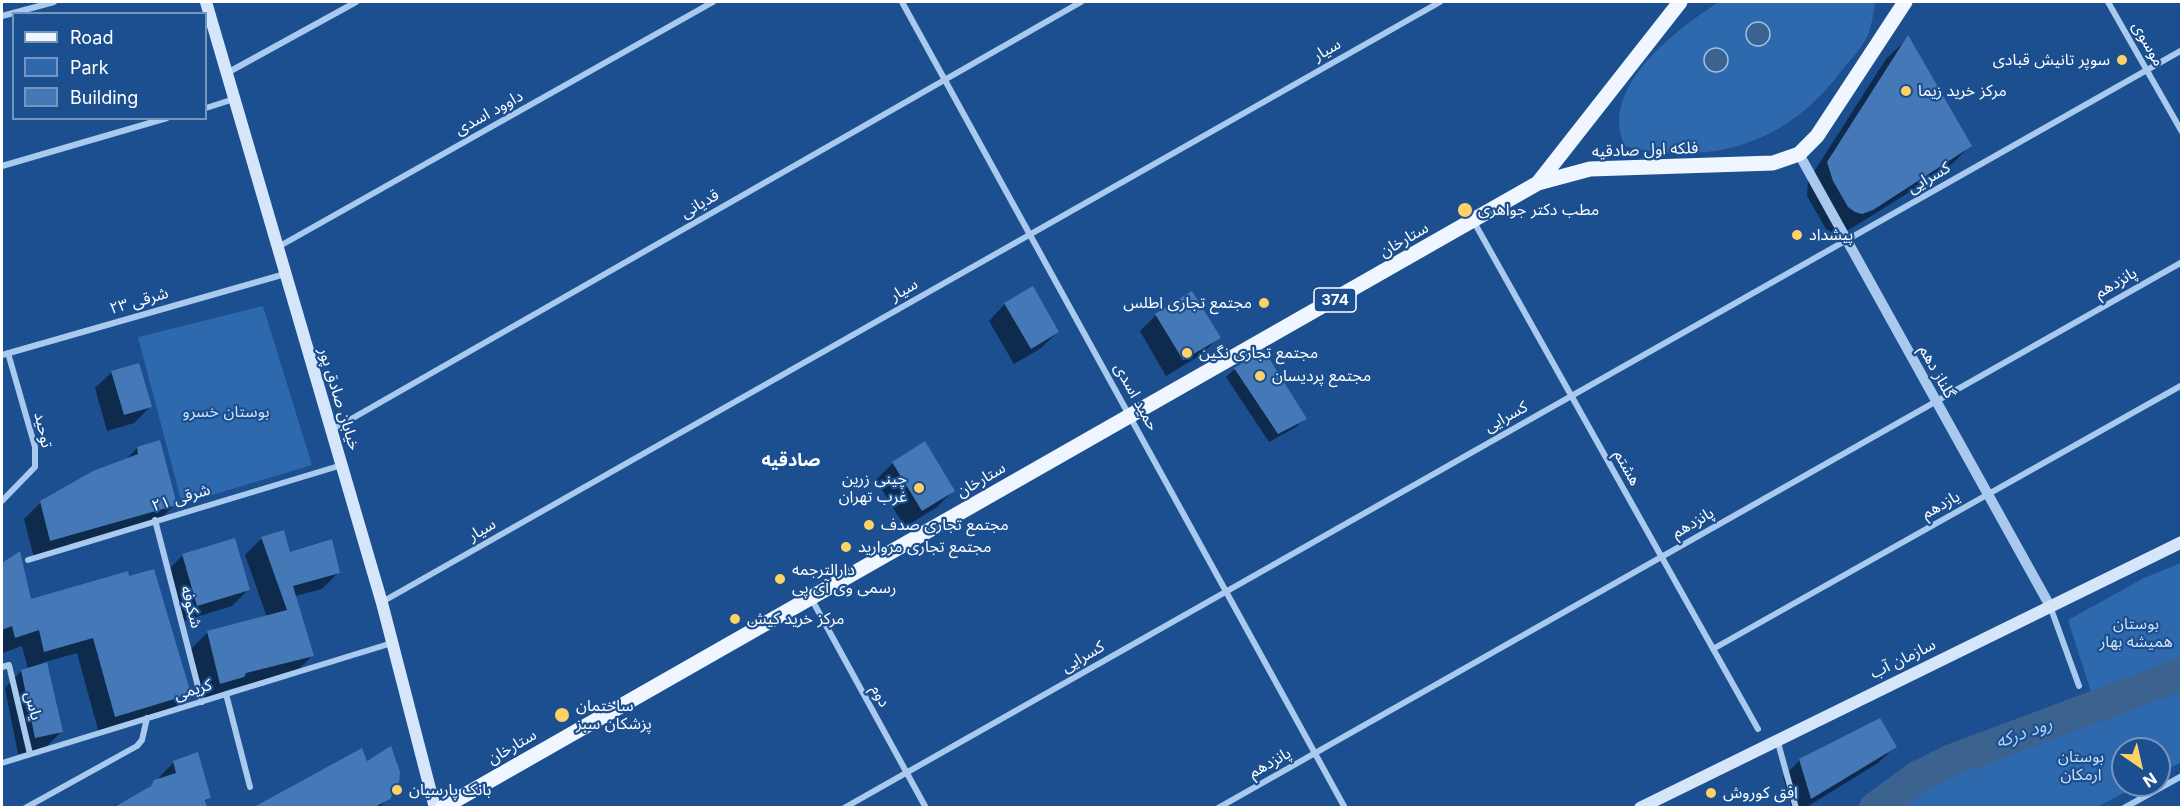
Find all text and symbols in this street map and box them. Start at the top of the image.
legend [12,12,207,120]
street label: موسوی [2128,18,2168,70]
text: Road [70,27,113,48]
street label: سیار [1310,34,1344,66]
place label: سوپر تانیش قبادی [1993,50,2110,70]
marker: سوپر تانیش قبادی [2115,53,2129,67]
text: Park [70,57,109,78]
place label: مرکز خرید زیما [1918,81,2007,101]
marker: مرکز خرید زیما [1899,84,1913,98]
street label: داوود اسدی [452,86,526,140]
text: Building [70,87,138,108]
street label: فلکه اول صادقیه [1591,139,1699,161]
street label: کسرایی [1904,158,1954,198]
street label: قدیانی [677,185,723,223]
place label: مطب دکتر جواهری [1478,200,1599,220]
marker: مطب دکتر جواهری [1456,201,1474,219]
street label: ستارخان [1376,218,1432,262]
place label: پیشداد [1809,225,1853,245]
marker: پیشداد [1790,228,1804,242]
street label: پانزدهم [2092,263,2140,303]
street label: سیار [887,274,921,306]
street label: ۲۳ شرقی [107,283,171,319]
road number: 374 [1314,288,1356,312]
place label: مجتمع تجاری اطلس [1123,293,1252,313]
marker: مجتمع تجاری اطلس [1257,296,1271,310]
street label: گلناز دهم [1915,342,1959,402]
place label: مجتمع تجاری نگین [1199,343,1318,363]
street label: خیابان صادق پور [314,345,364,453]
marker: مجتمع تجاری نگین [1180,346,1194,360]
street label: حمید اسدی [1110,360,1162,434]
place label: مجتمع پردیسان [1272,366,1371,386]
marker: مجتمع پردیسان [1253,369,1267,383]
street label: کسرایی [1481,397,1531,437]
park label: بوستان خسرو [183,402,269,422]
street label: توحید [30,410,56,450]
street label: هشتم [1609,447,1645,489]
district label: صادقیه [761,450,821,472]
street label: ستارخان [953,458,1009,502]
place label: چینی زرین غرب تهران [839,469,907,507]
street label: ۲۱ شرقی [149,480,213,516]
marker: چینی زرین غرب تهران [912,481,926,495]
street label: یازدهم [1919,487,1963,523]
street label: پانزدهم [1669,503,1717,543]
street label: سیار [465,514,499,546]
place label: مجتمع تجاری صدف [881,515,1009,535]
marker: مجتمع تجاری صدف [862,518,876,532]
place label: مجتمع تجاری مروارید [858,537,991,557]
marker: مجتمع تجاری مروارید [839,540,853,554]
place label: دارالترجمه رسمی وی آی پی [792,560,896,598]
marker: دارالترجمه رسمی وی آی پی [773,572,787,586]
street label: شکوفه [176,584,206,630]
place label: مرکز خرید کیش [747,609,844,629]
marker: مرکز خرید کیش [728,612,742,626]
park label: بوستان همیشه بهار [2099,614,2173,652]
street label: سازمان آب [1867,635,1939,683]
street label: کسرایی [1058,637,1108,677]
street label: کریمی [172,675,214,705]
street label: دوم [866,681,894,711]
street label: یاس [20,690,46,722]
place label: ساختمان پزشکان سبز [576,696,652,734]
marker: ساختمان پزشکان سبز [553,706,571,724]
water label: رود درکه [1993,713,2055,753]
street label: ستارخان [484,725,540,769]
north arrow [2111,737,2171,797]
street label: پانزدهم [1245,744,1295,782]
park label: بوستان ارمکان [2058,747,2104,785]
text: N [2139,769,2161,792]
place label: بانک پارسیان [409,780,491,800]
marker: بانک پارسیان [390,783,404,797]
place label: افق کوروش [1723,783,1798,803]
marker: افق کوروش [1704,786,1718,800]

